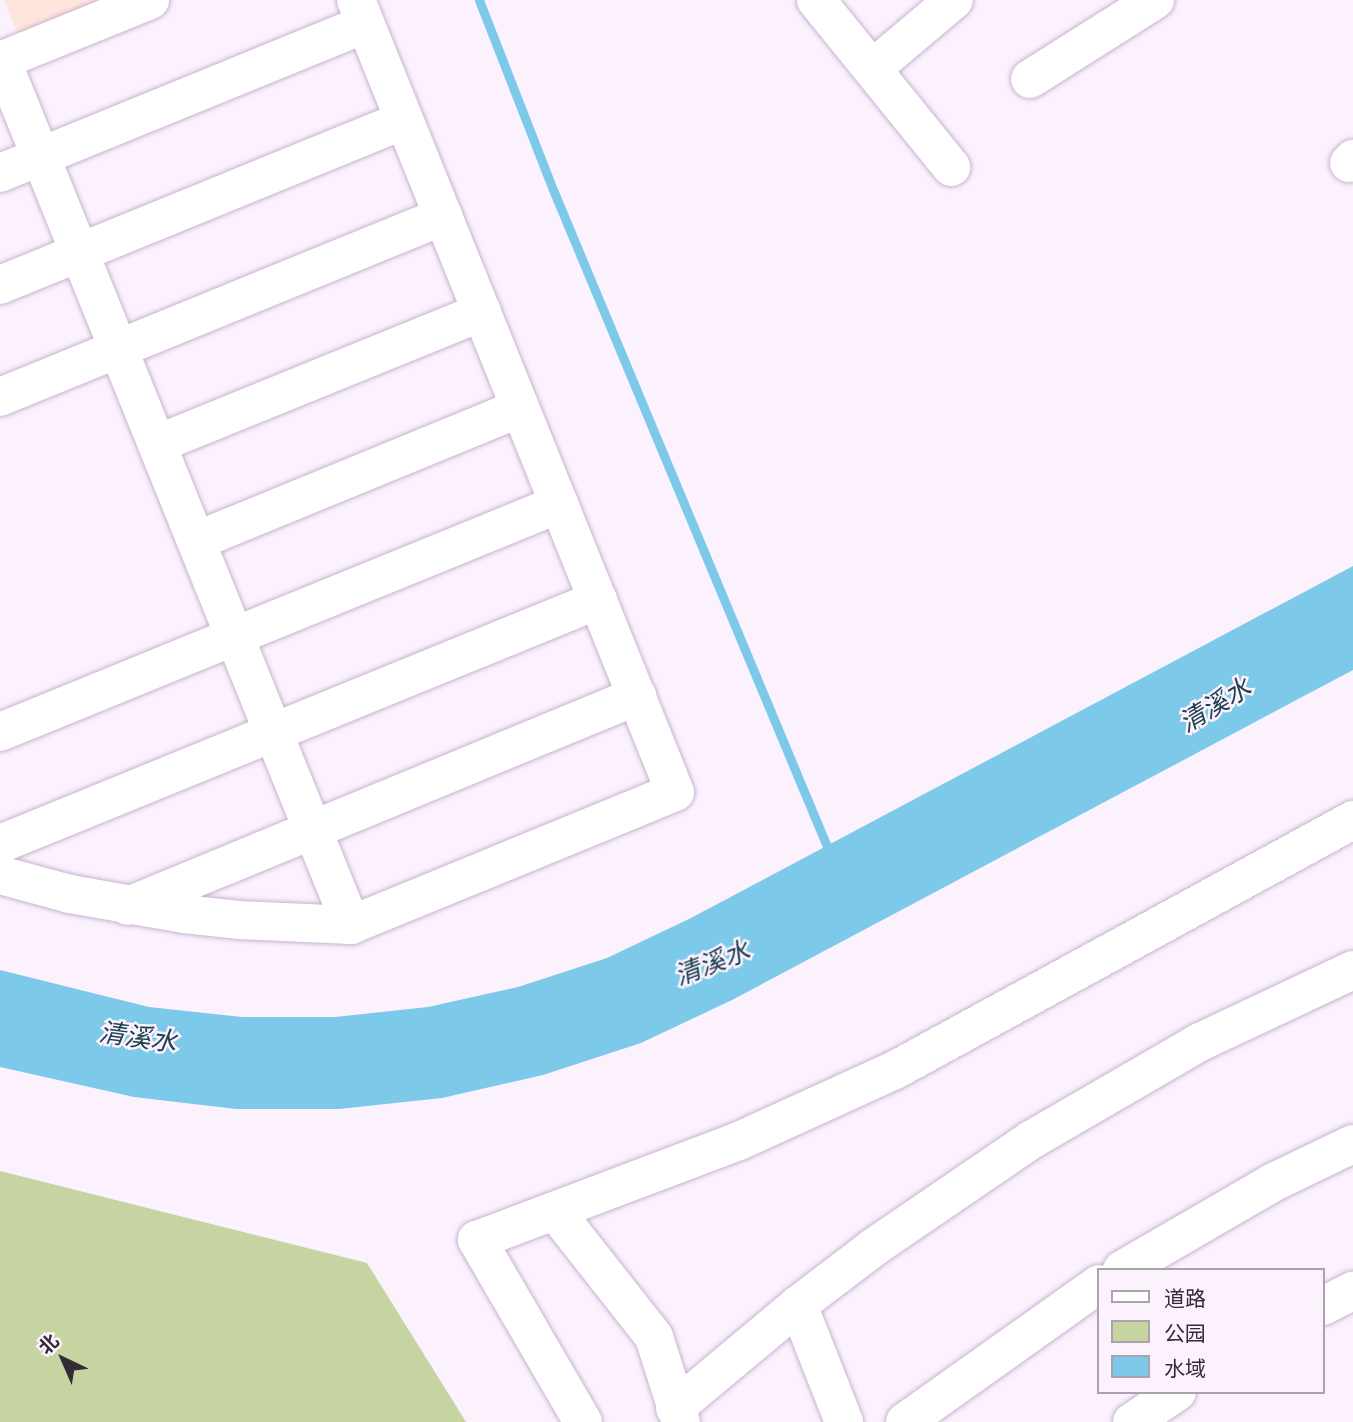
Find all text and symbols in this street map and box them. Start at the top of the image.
water label: 清溪水 [1174,672,1256,738]
water label: 清溪水 [670,934,754,992]
water label: 清溪水 [97,1016,179,1058]
legend [1098,1268,1325,1394]
text: 道路 [1164,1285,1206,1312]
text: 公园 [1164,1320,1206,1347]
north arrow [28,1324,98,1394]
text: 北 [33,1329,64,1359]
text: 水域 [1164,1355,1206,1382]

